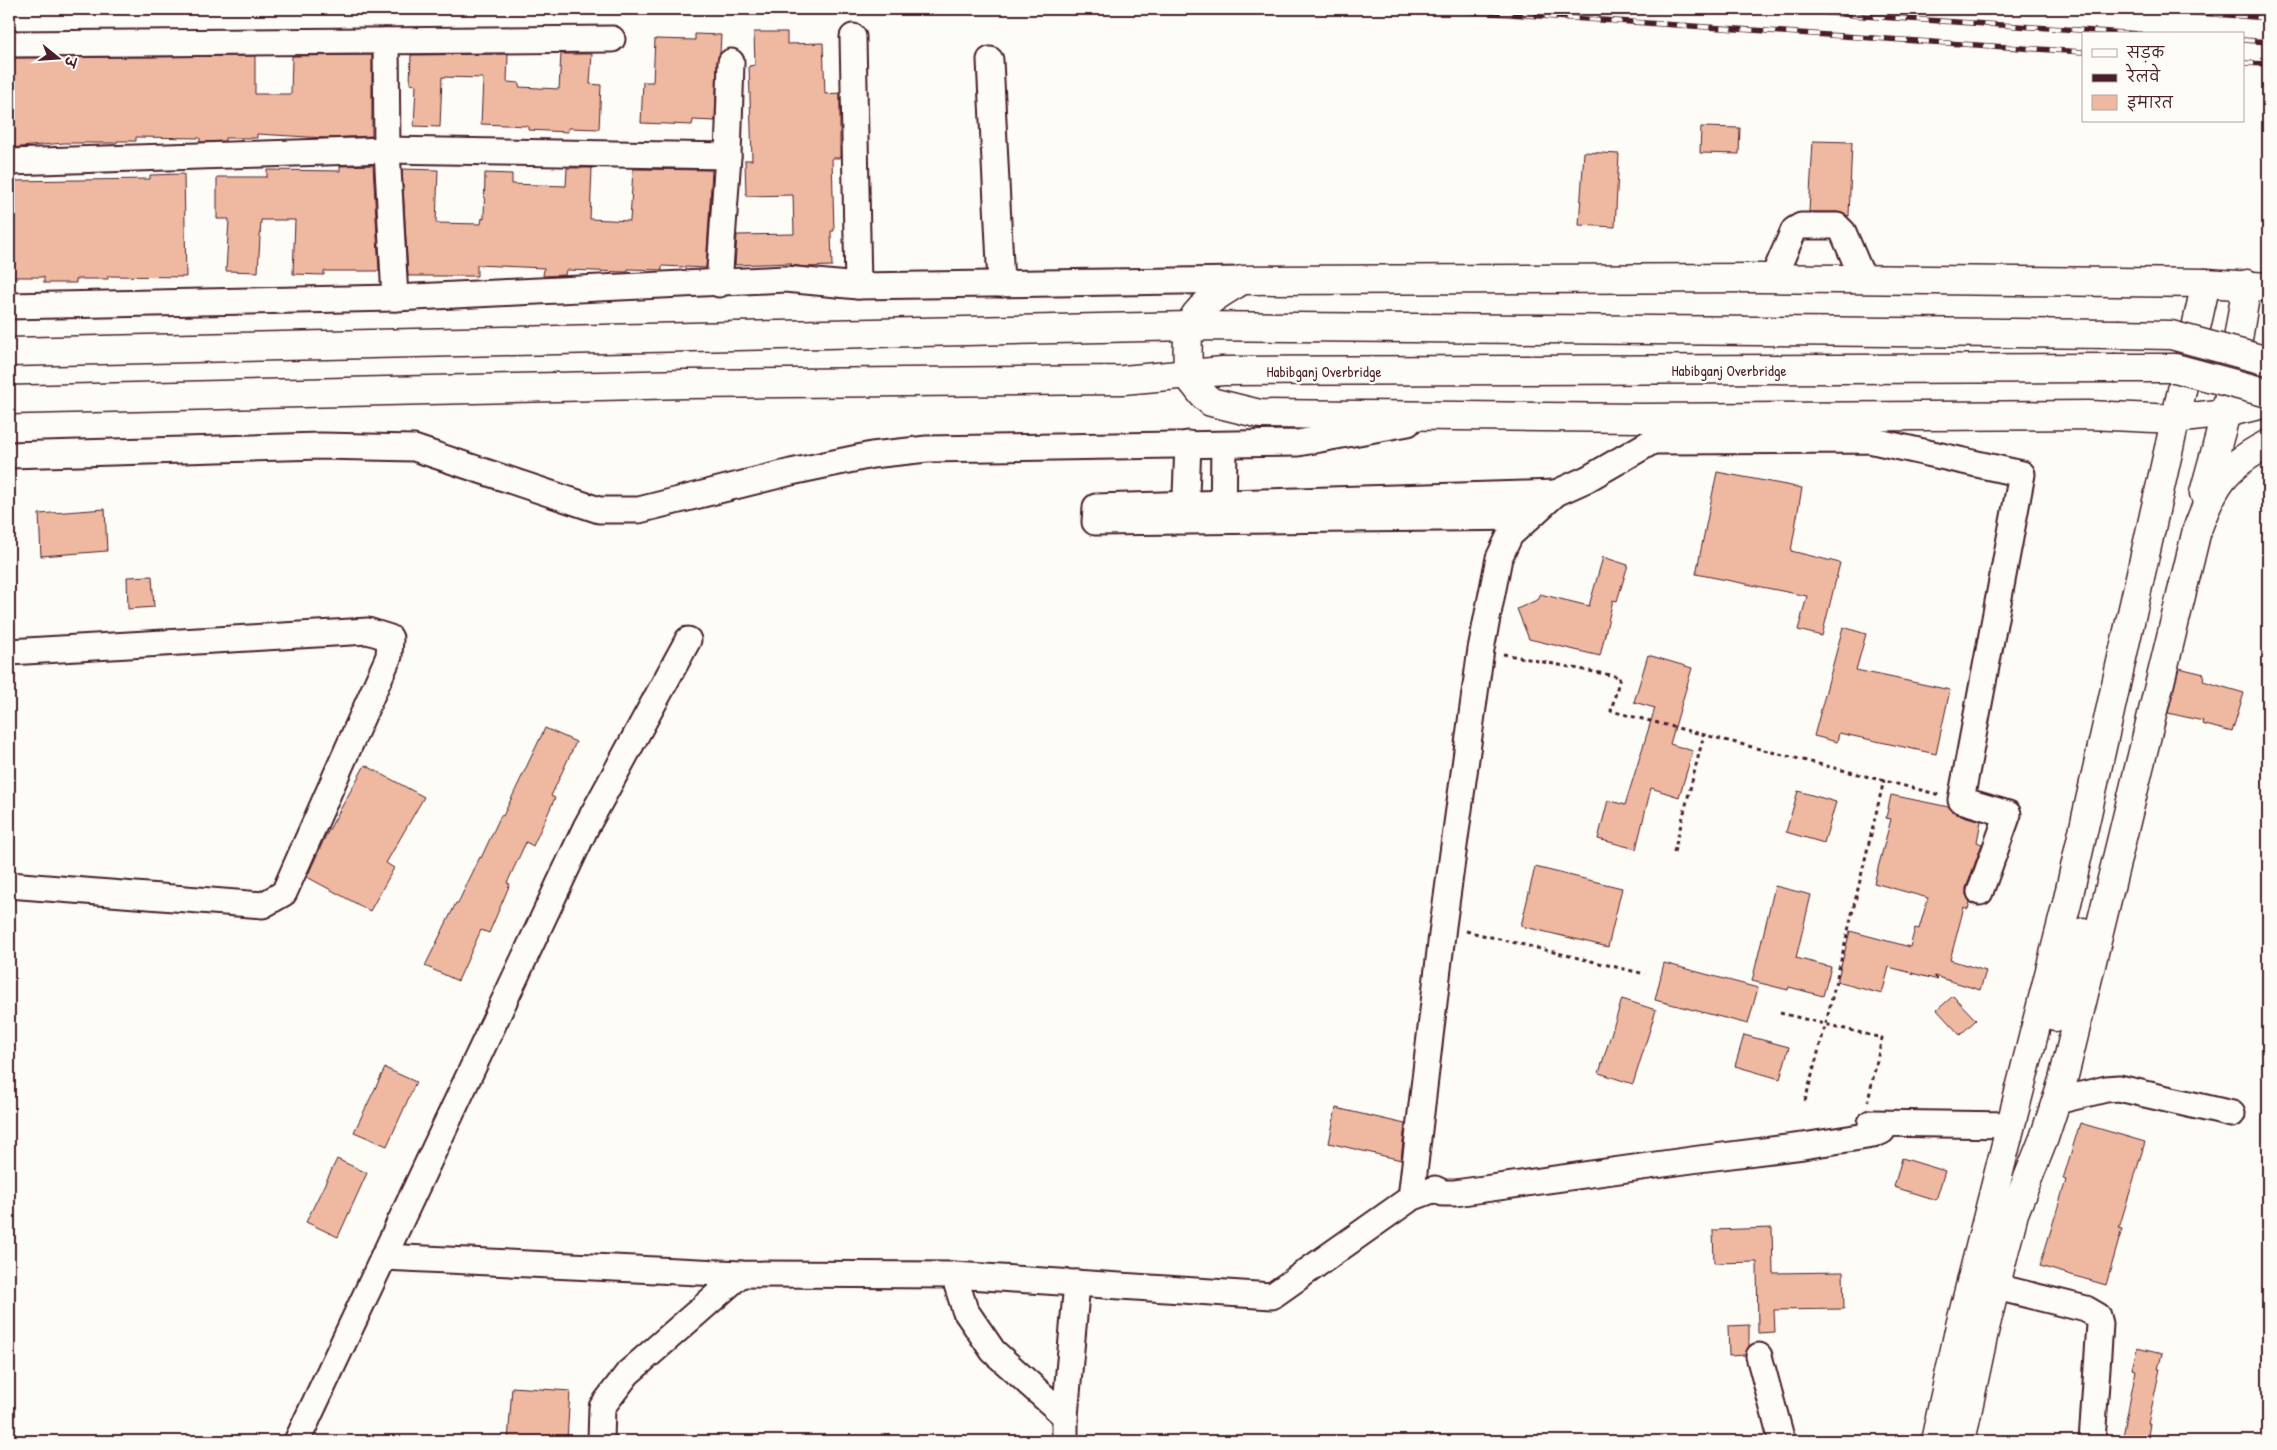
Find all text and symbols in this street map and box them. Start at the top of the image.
north arrow [32,32,82,82]
legend [2082,32,2244,122]
text: सड़क [2126,42,2165,63]
text: उ [60,53,82,71]
text: रेलवे [2125,63,2161,87]
text: इमारत [2127,92,2174,113]
street label: Habibganj Overbridge [1672,360,1786,381]
street label: Habibganj Overbridge [1267,361,1381,382]

